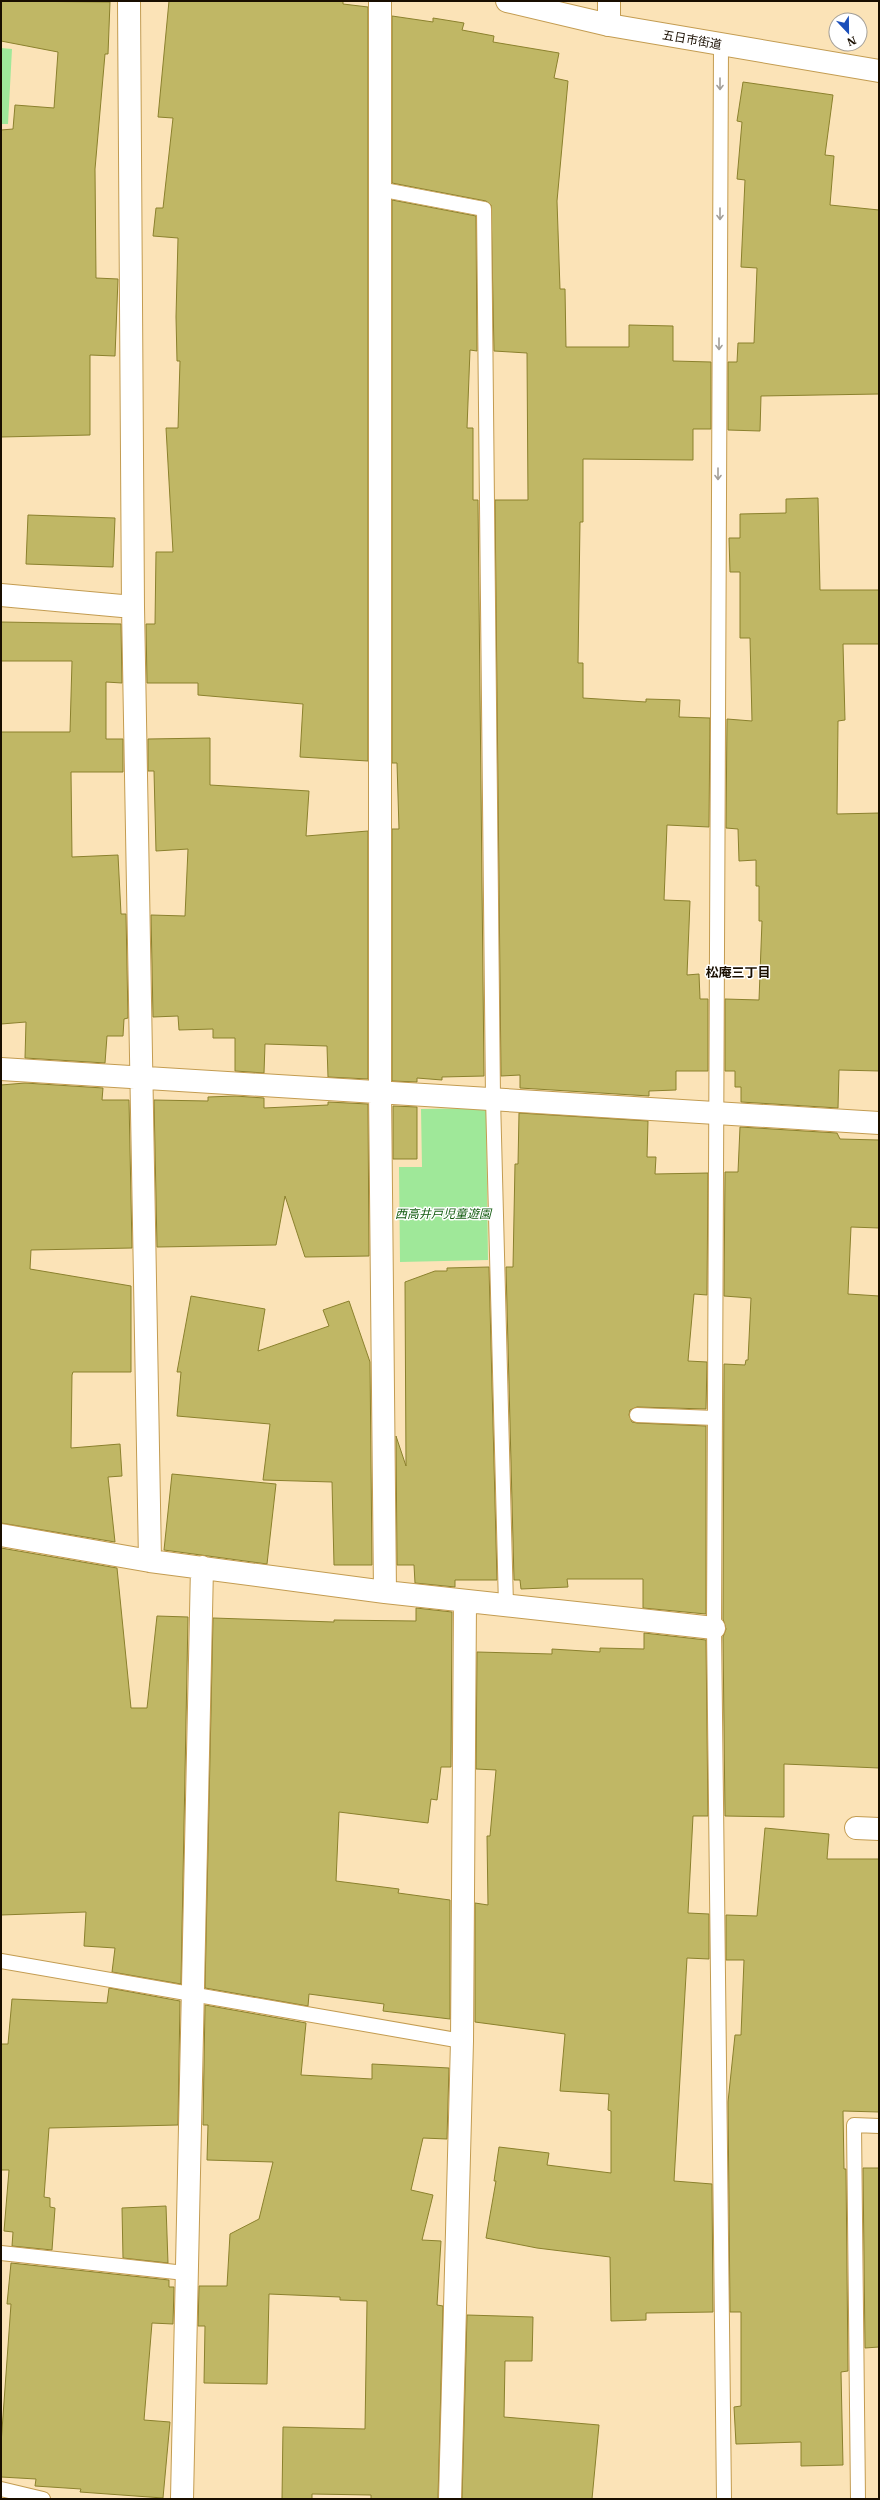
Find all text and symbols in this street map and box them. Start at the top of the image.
north arrow [828,12,868,52]
street label: 五日市街道 [661,27,723,52]
text: N [845,33,858,50]
one-way arrow [716,77,724,90]
one-way arrow [716,207,724,220]
one-way arrow [715,337,723,350]
one-way arrow [714,467,722,480]
district label: 松庵三丁目 [705,964,771,981]
park label: 西高井戸児童遊園 [395,1206,493,1221]

